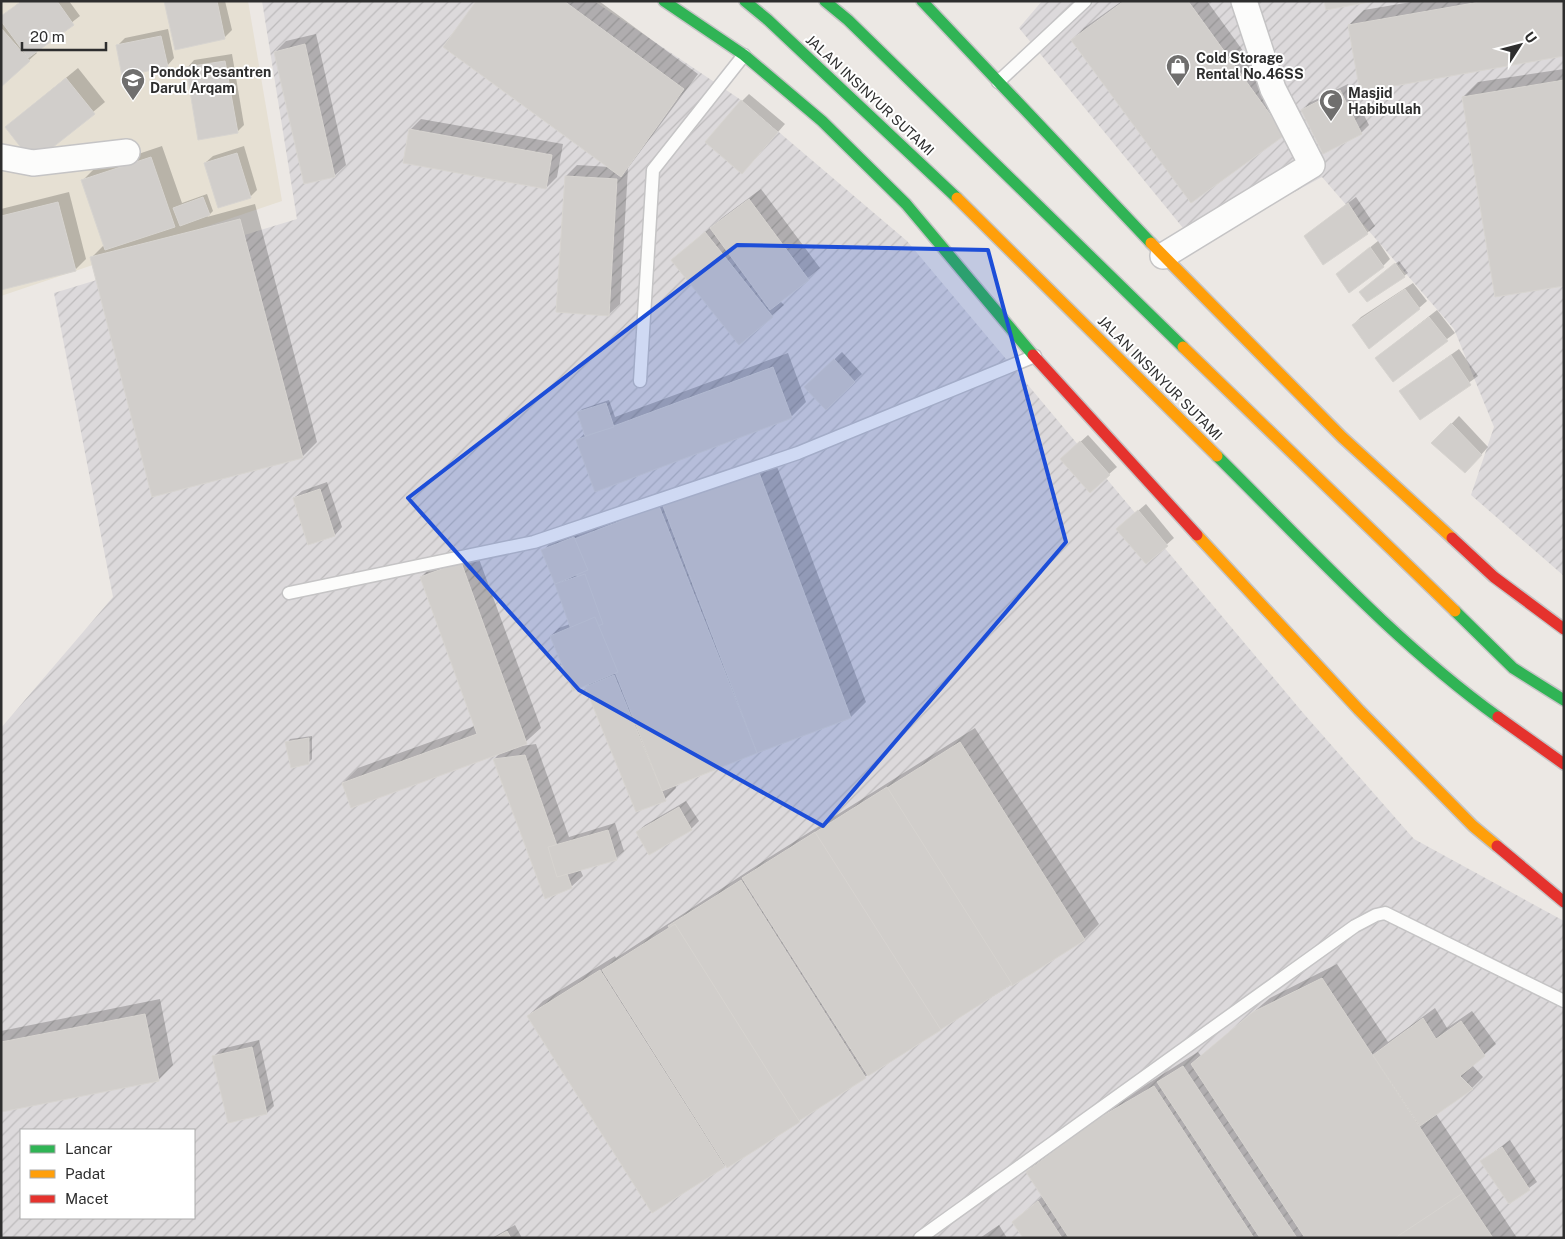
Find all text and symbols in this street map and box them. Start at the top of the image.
scale bar [22,20,106,52]
north arrow [1495,20,1545,70]
text: 20 m [30,28,65,45]
text: U [1521,29,1540,46]
street label: JALAN INSINYUR SUTAMI [803,31,937,159]
place label: Cold Storage Rental No.46SS [1196,50,1304,82]
shop icon: Cold Storage Rental No.46SS [1165,53,1191,87]
place label: Pondok Pesantren Darul Arqam [150,64,271,96]
school or university icon: Pondok Pesantren Darul Arqam [120,67,146,101]
place label: Masjid Habibullah [1348,85,1421,117]
mosque icon: Masjid Habibullah [1318,88,1344,122]
street label: JALAN INSINYUR SUTAMI [1095,313,1225,443]
legend [20,1129,195,1219]
text: Lancar [65,1140,113,1157]
text: Padat [65,1165,106,1182]
text: Macet [65,1190,109,1207]

